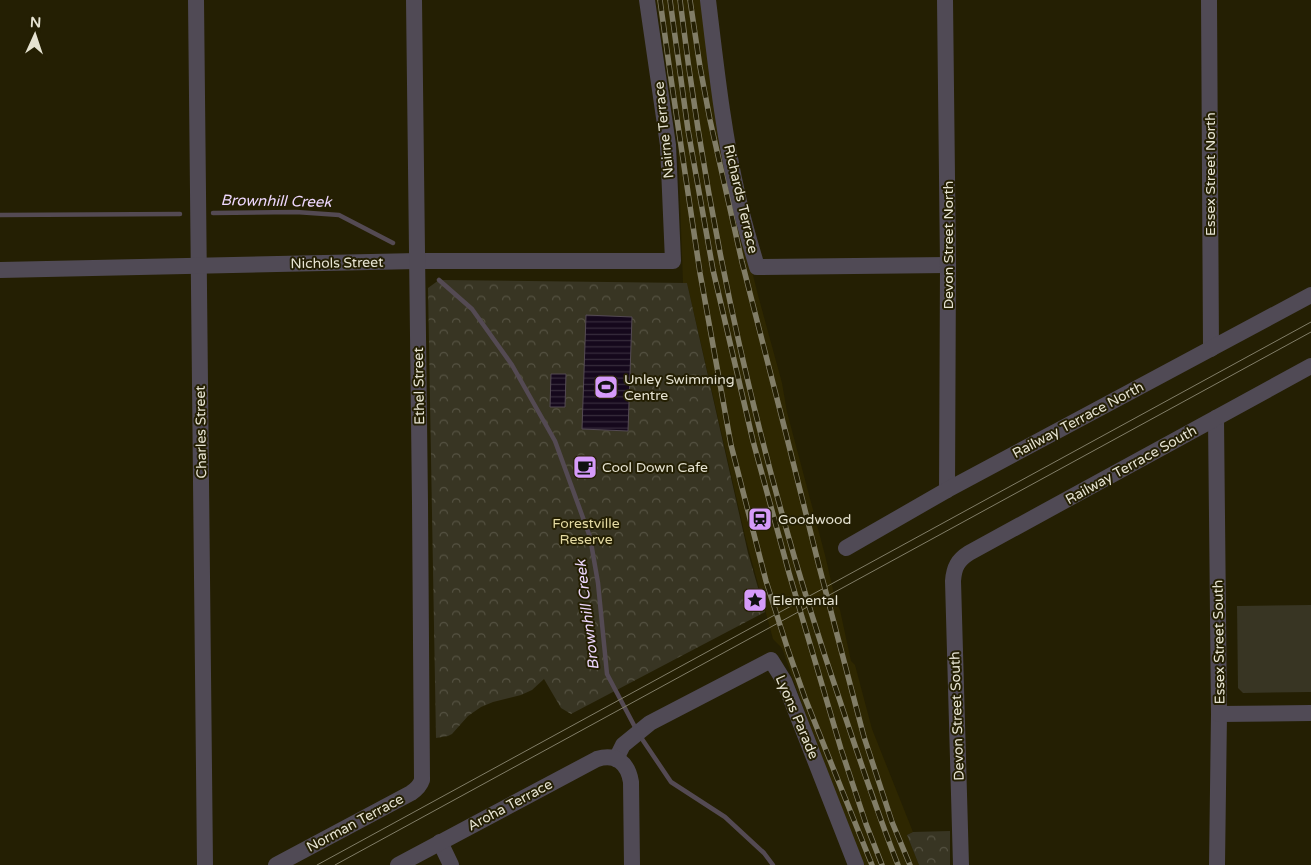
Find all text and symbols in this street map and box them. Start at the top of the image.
north arrow [10,10,60,60]
text: N [30,14,42,31]
street label: Nairne Terrace [650,81,678,179]
street label: Essex Street North [1202,112,1219,236]
street label: Richards Terrace [720,143,762,255]
street label: Devon Street North [940,181,957,309]
water label: Brownhill Creek [220,191,334,211]
street label: Nichols Street [290,254,384,272]
street label: Ethel Street [410,346,428,425]
place label: Unley Swimming Centre [624,371,735,404]
sports icon: Unley Swimming Centre [593,374,619,400]
street label: Railway Terrace North [1009,378,1147,462]
street label: Charles Street [192,385,210,479]
street label: Railway Terrace South [1062,422,1200,508]
cafe icon: Cool Down Cafe [572,454,598,480]
place label: Cool Down Cafe [602,459,708,476]
station icon: Goodwood [747,506,773,532]
place label: Goodwood [778,511,851,528]
park label: Forestville Reserve [552,515,620,548]
water label: Brownhill Creek [571,557,603,671]
street label: Essex Street South [1209,580,1229,704]
place icon: Elemental [742,587,768,613]
place label: Elemental [772,592,838,609]
street label: Devon Street South [946,651,968,781]
street label: Lyons Parade [772,672,822,762]
street label: Aroha Terrace [465,776,555,834]
street label: Norman Terrace [304,790,406,856]

